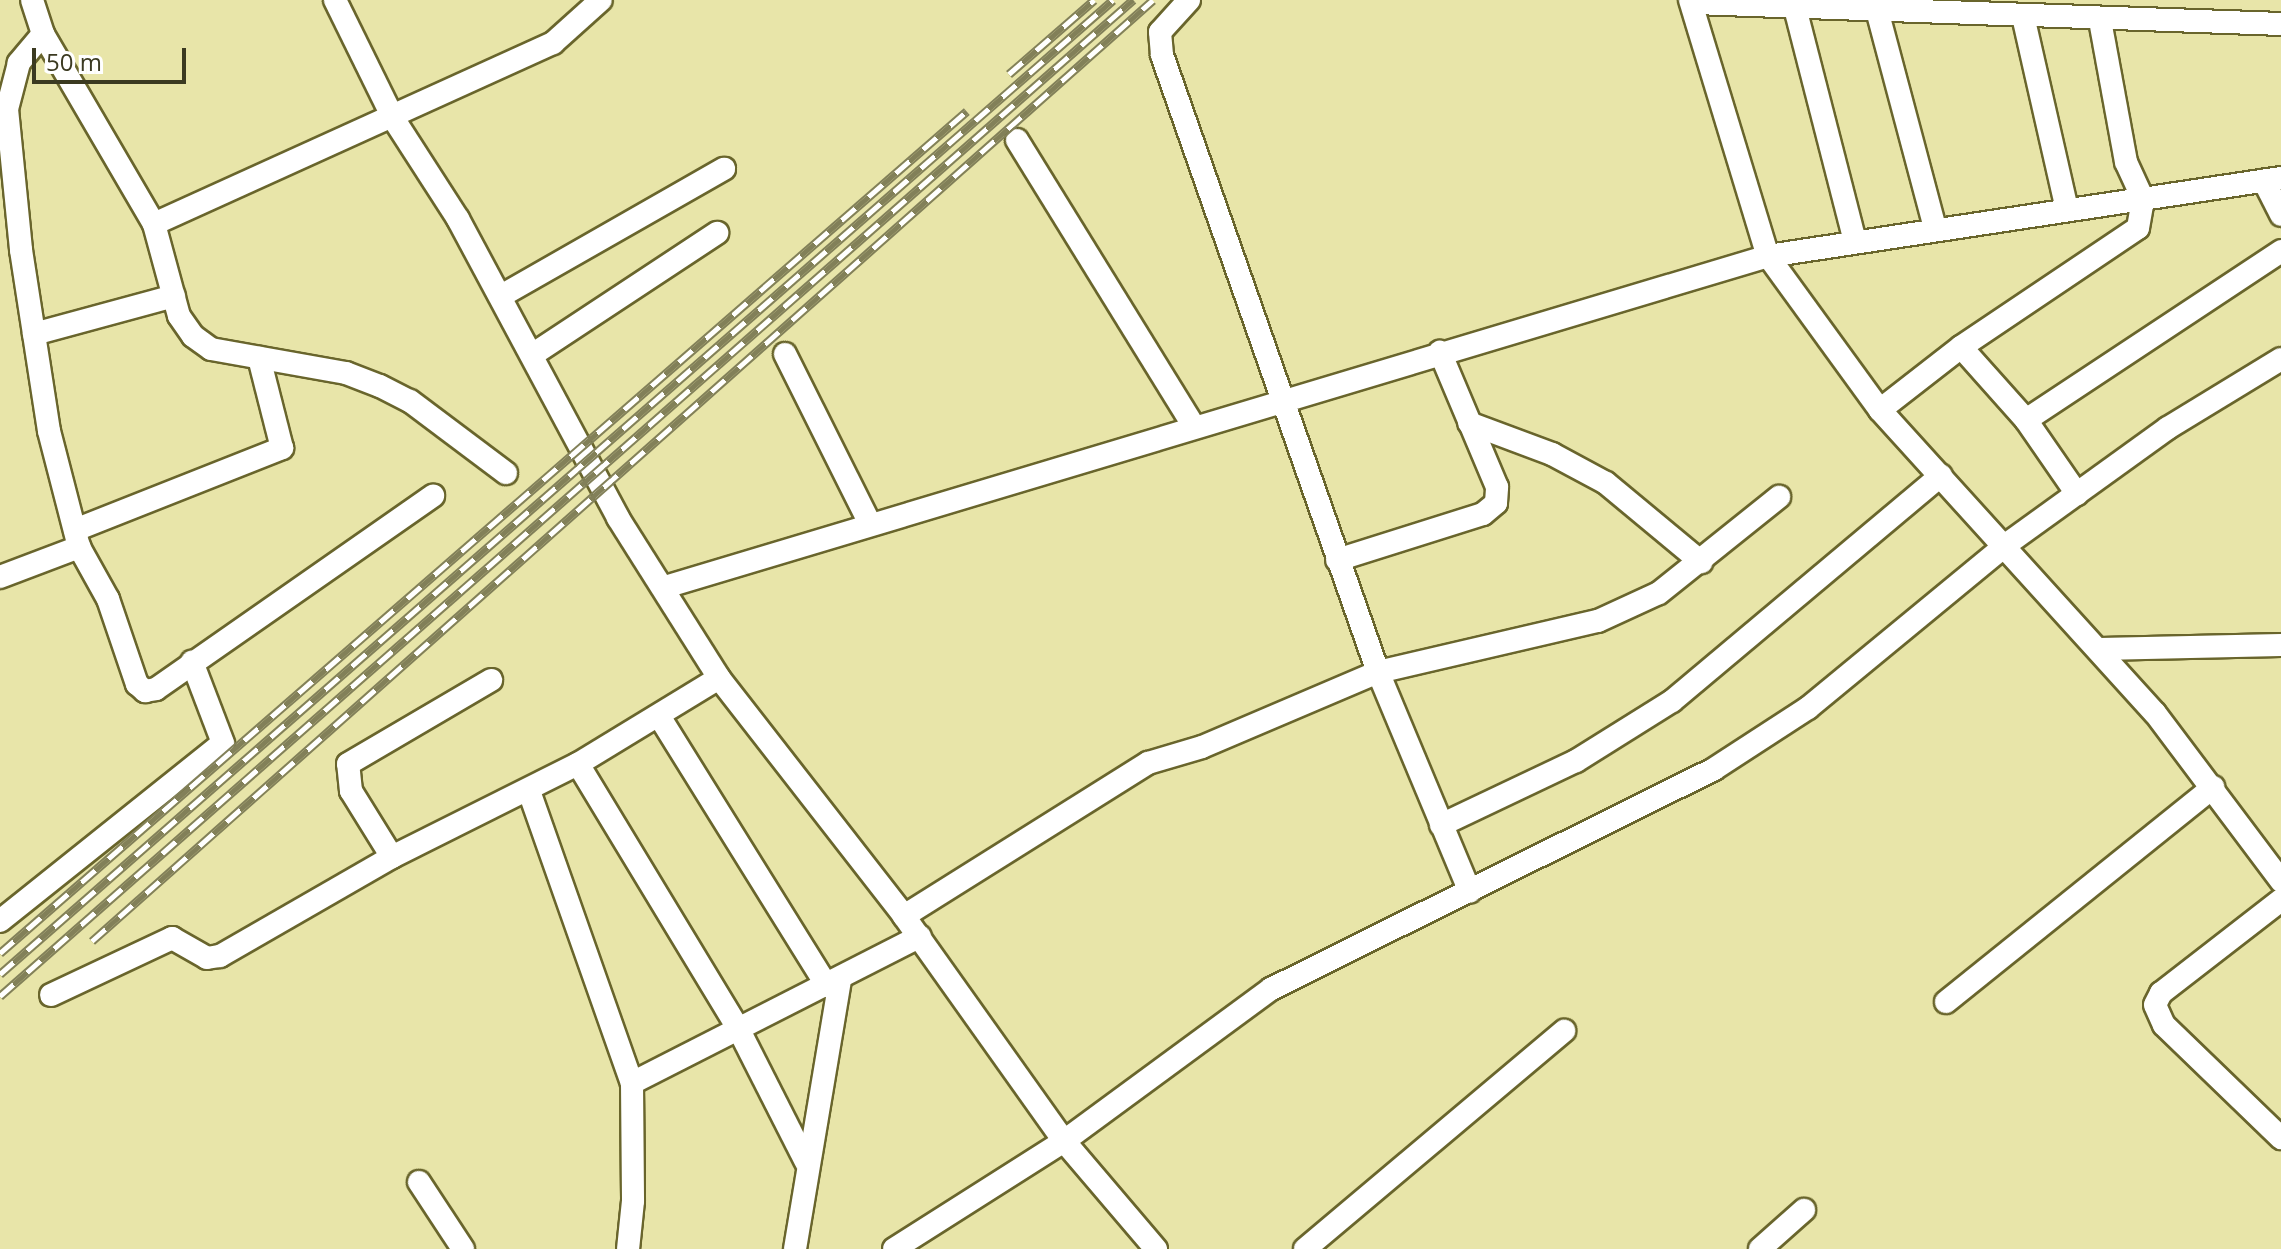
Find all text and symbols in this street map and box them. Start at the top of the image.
scale bar [36,32,190,82]
text: 50 m [46,45,102,78]

